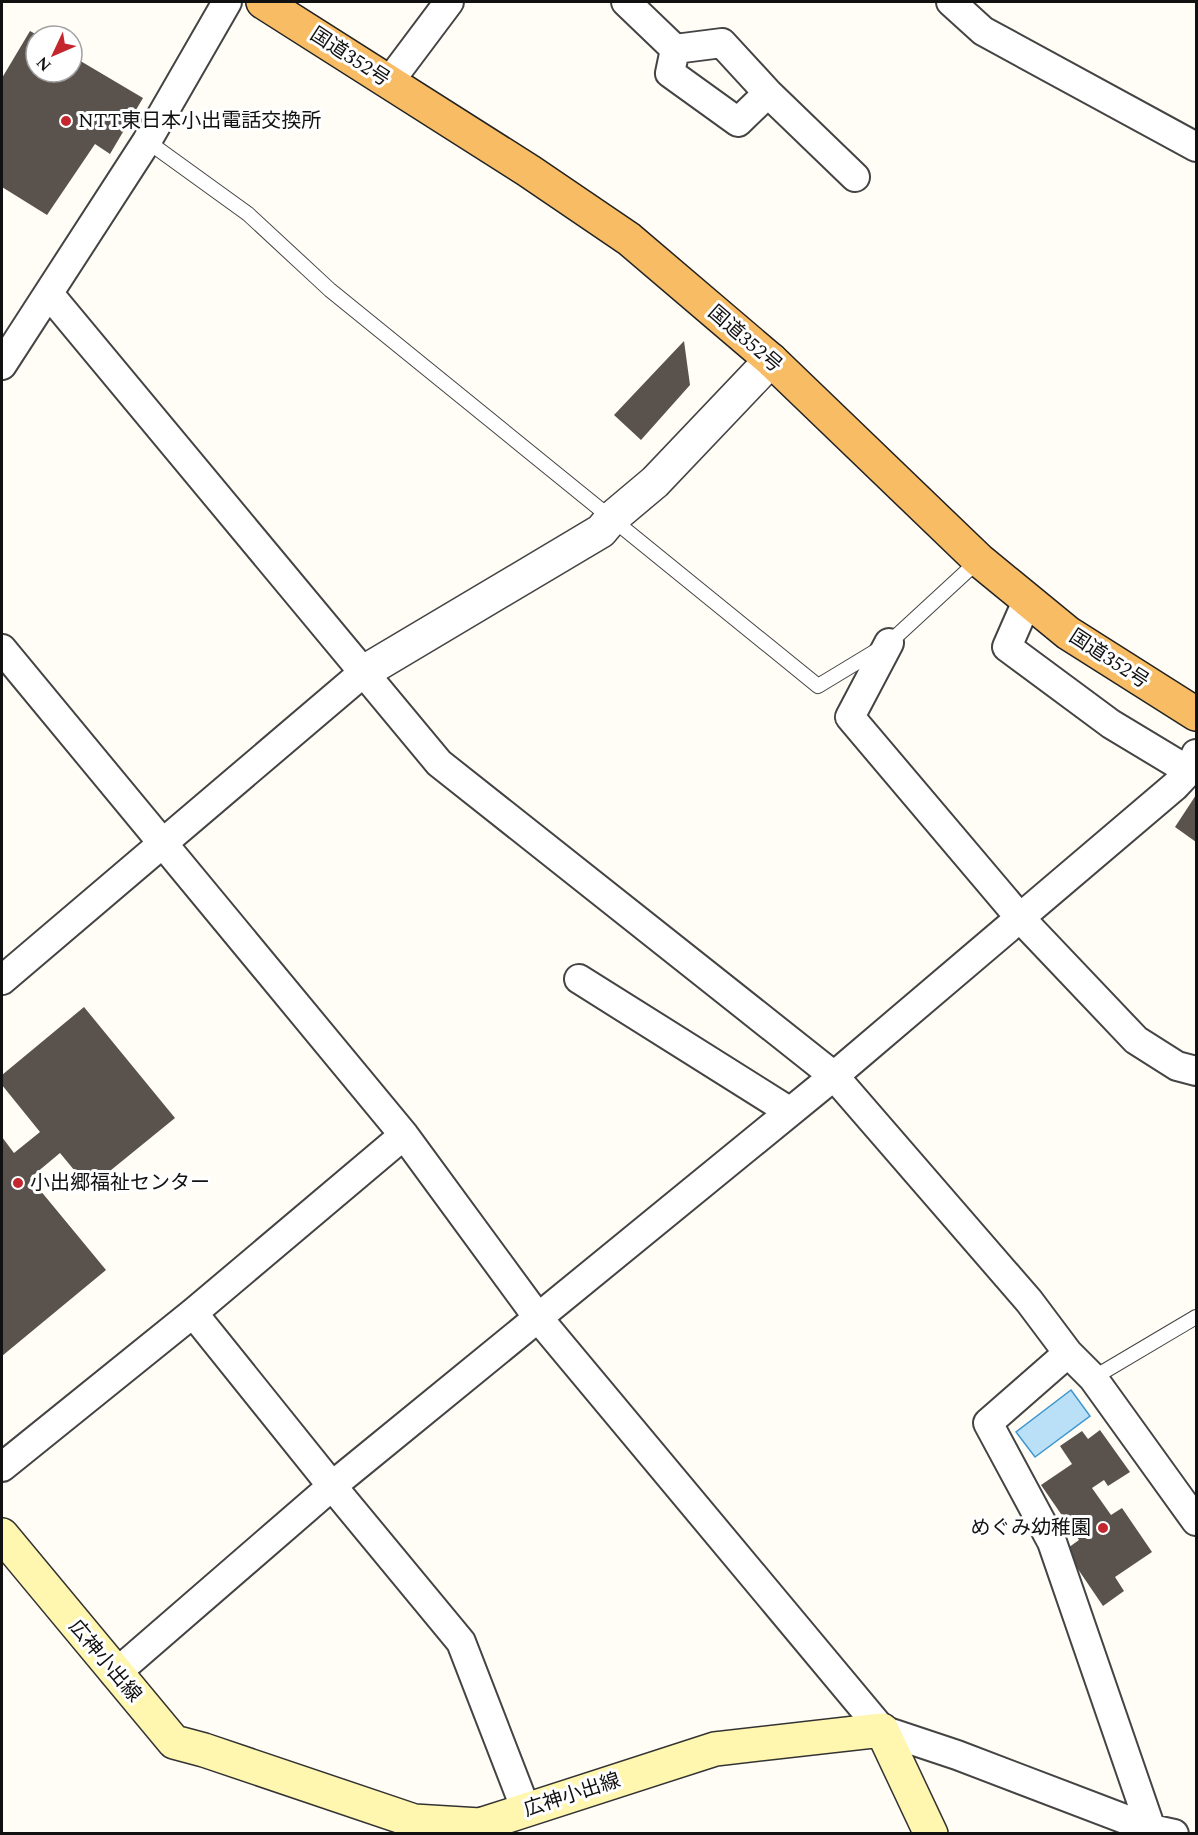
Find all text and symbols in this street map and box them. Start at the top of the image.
street label: 国道352号 [304,20,396,94]
north arrow [24,24,84,84]
text: N [31,51,57,77]
place label: NTT東日本小出電話交換所 [78,106,321,136]
marker: NTT東日本小出電話交換所 [59,114,73,128]
street label: 国道352号 [701,298,789,380]
street label: 国道352号 [1063,622,1155,696]
place label: 小出郷福祉センター [30,1168,210,1198]
marker: 小出郷福祉センター [11,1176,25,1190]
place label: めぐみ幼稚園 [970,1513,1091,1543]
marker: めぐみ幼稚園 [1096,1521,1110,1535]
street label: 広神小出線 [61,1613,149,1709]
street label: 広神小出線 [520,1765,624,1825]

